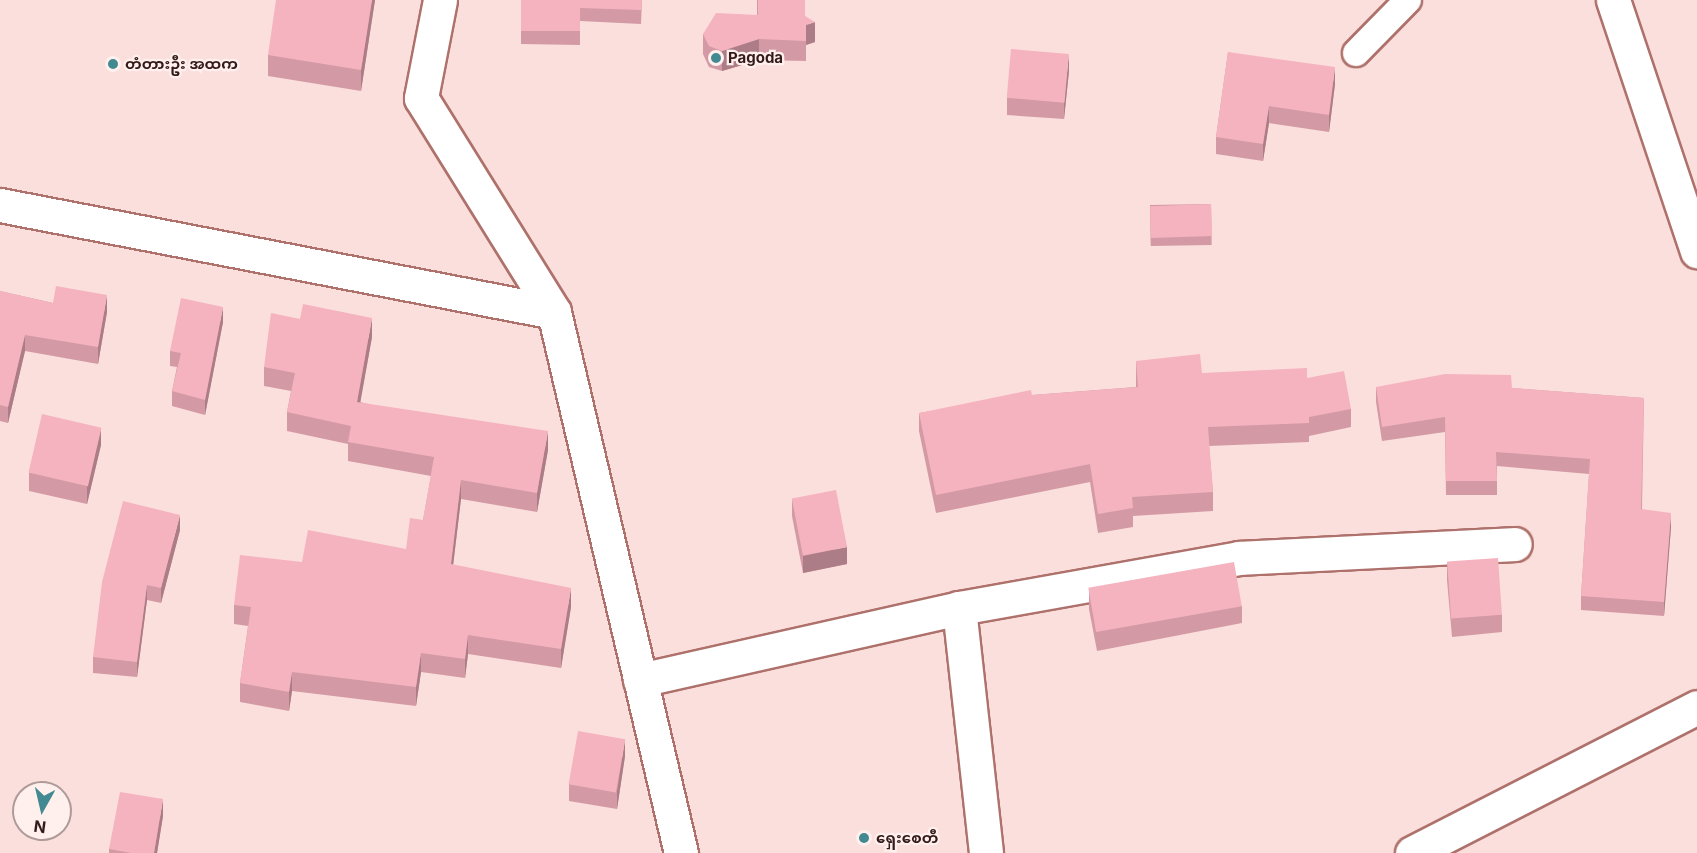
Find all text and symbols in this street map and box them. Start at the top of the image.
place label: Pagoda [728,49,783,67]
marker: Pagoda [709,51,723,65]
place label: တံတားဦး အထက [125,55,238,73]
marker: တံတားဦး အထက [106,57,120,71]
north arrow [12,781,72,841]
text: N [32,816,47,838]
place label: ရှေးစေတီ [876,829,938,847]
marker: ရှေးစေတီ [857,831,871,845]

